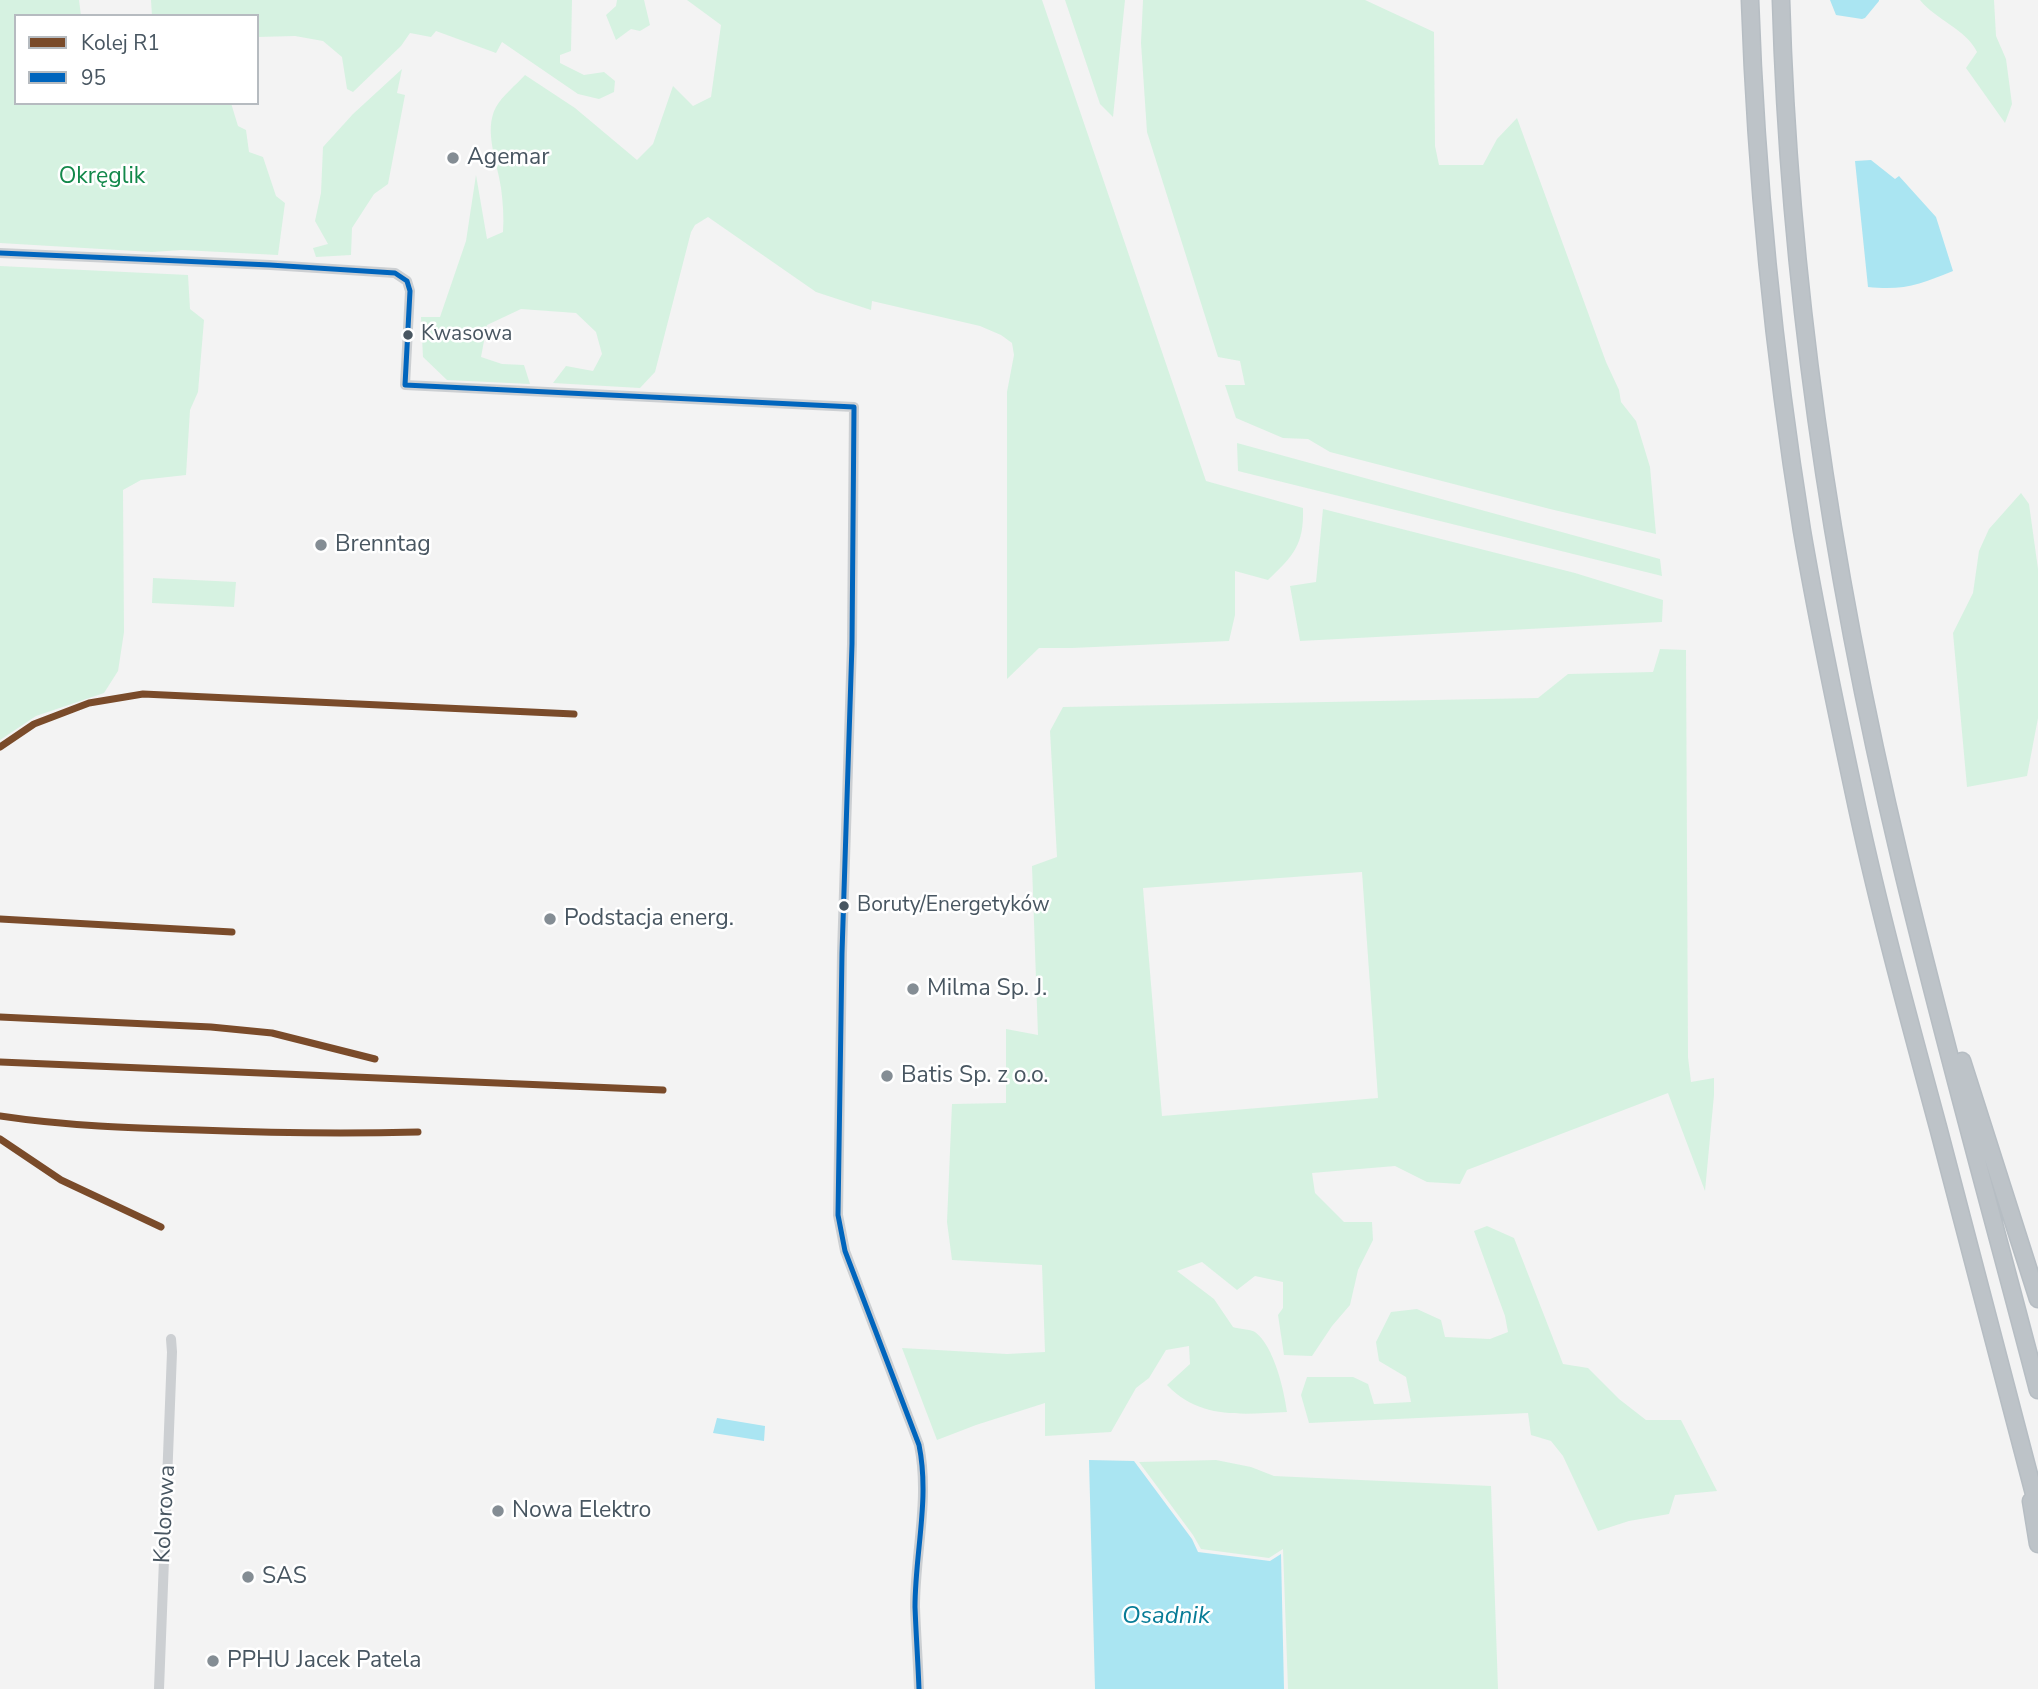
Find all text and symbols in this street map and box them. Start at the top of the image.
legend [14,14,259,105]
text: Kolej R1 [81,29,160,57]
text: 95 [81,64,106,92]
place label: Agemar [467,144,549,172]
marker: Agemar [445,150,461,166]
park label: Okręglik [59,163,145,191]
place label: Kwasowa [421,322,512,348]
marker: Kwasowa [401,328,415,342]
place label: Brenntag [335,531,431,559]
marker: Brenntag [313,537,329,553]
place label: Boruty/Energetyków [857,893,1050,919]
marker: Boruty/Energetyków [837,899,851,913]
place label: Podstacja energ. [564,905,734,933]
marker: Podstacja energ. [542,911,558,927]
place label: Milma Sp. J. [927,975,1047,1003]
marker: Milma Sp. J. [905,981,921,997]
place label: Batis Sp. z o.o. [901,1062,1048,1090]
marker: Batis Sp. z o.o. [879,1068,895,1084]
street label: Kolorowa [150,1464,182,1564]
place label: Nowa Elektro [512,1497,651,1525]
marker: Nowa Elektro [490,1503,506,1519]
place label: SAS [262,1563,307,1591]
marker: SAS [240,1569,256,1585]
water label: Osadnik [1122,1603,1210,1631]
place label: PPHU Jacek Patela [227,1647,421,1675]
marker: PPHU Jacek Patela [205,1653,221,1669]

